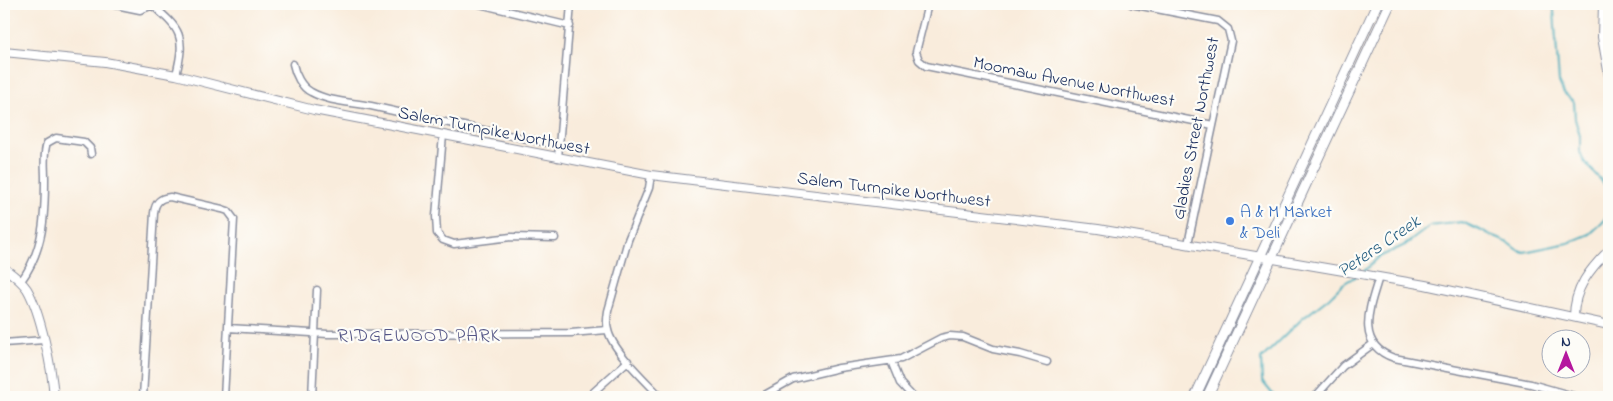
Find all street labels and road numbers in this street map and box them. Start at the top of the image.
street label: Gladies Street Northwest [1166,35,1227,222]
street label: Moomaw Avenue Northwest [971,51,1177,115]
street label: Salem Turnpike Northwest [395,101,592,163]
street label: Salem Turnpike Northwest [795,166,992,216]

